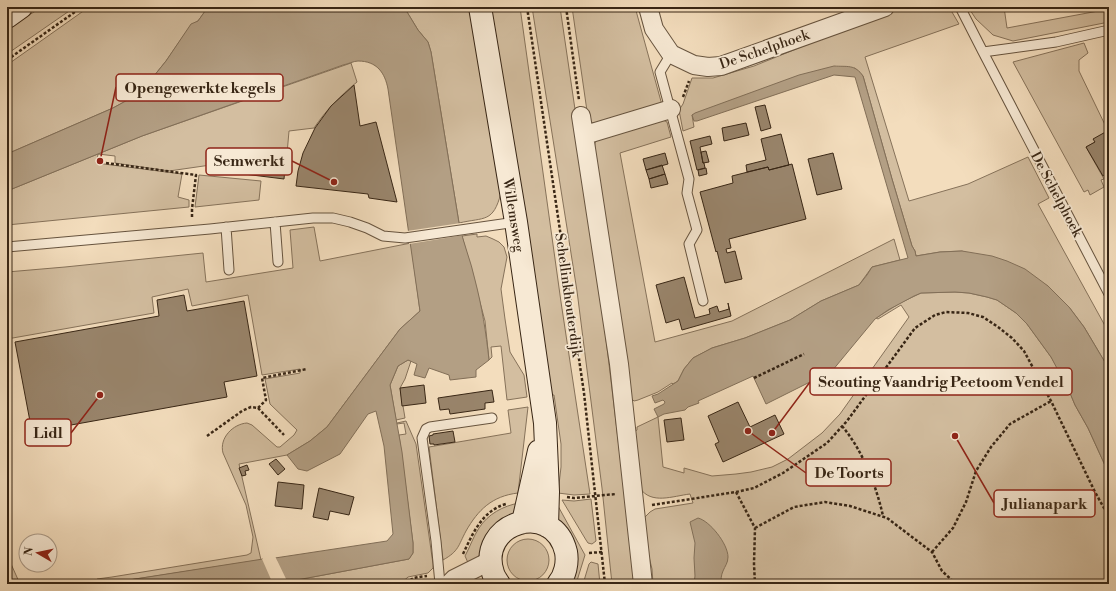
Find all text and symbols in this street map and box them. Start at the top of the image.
street label: De Schelphoek [717,26,812,74]
callout: Opengewerkte kegels [116,74,283,101]
text: Opengewerkte kegels [124,79,276,98]
callout: Semwerkt [206,148,292,175]
street label: De Schelphoek [1026,149,1086,241]
text: Semwerkt [214,152,285,171]
street label: Willemsweg [498,176,528,254]
street label: Schellinkhouterdijk [550,232,586,359]
callout: Scouting Vaandrig Peetoom Vendel [810,368,1072,395]
text: Scouting Vaandrig Peetoom Vendel [818,373,1064,392]
callout: Lidl [25,419,71,446]
text: Lidl [33,424,63,443]
callout: De Toorts [806,459,891,486]
text: De Toorts [814,464,884,483]
callout: Julianapark [994,490,1095,517]
text: Julianapark [1001,495,1088,514]
north arrow [18,533,58,573]
text: N [22,546,37,557]

